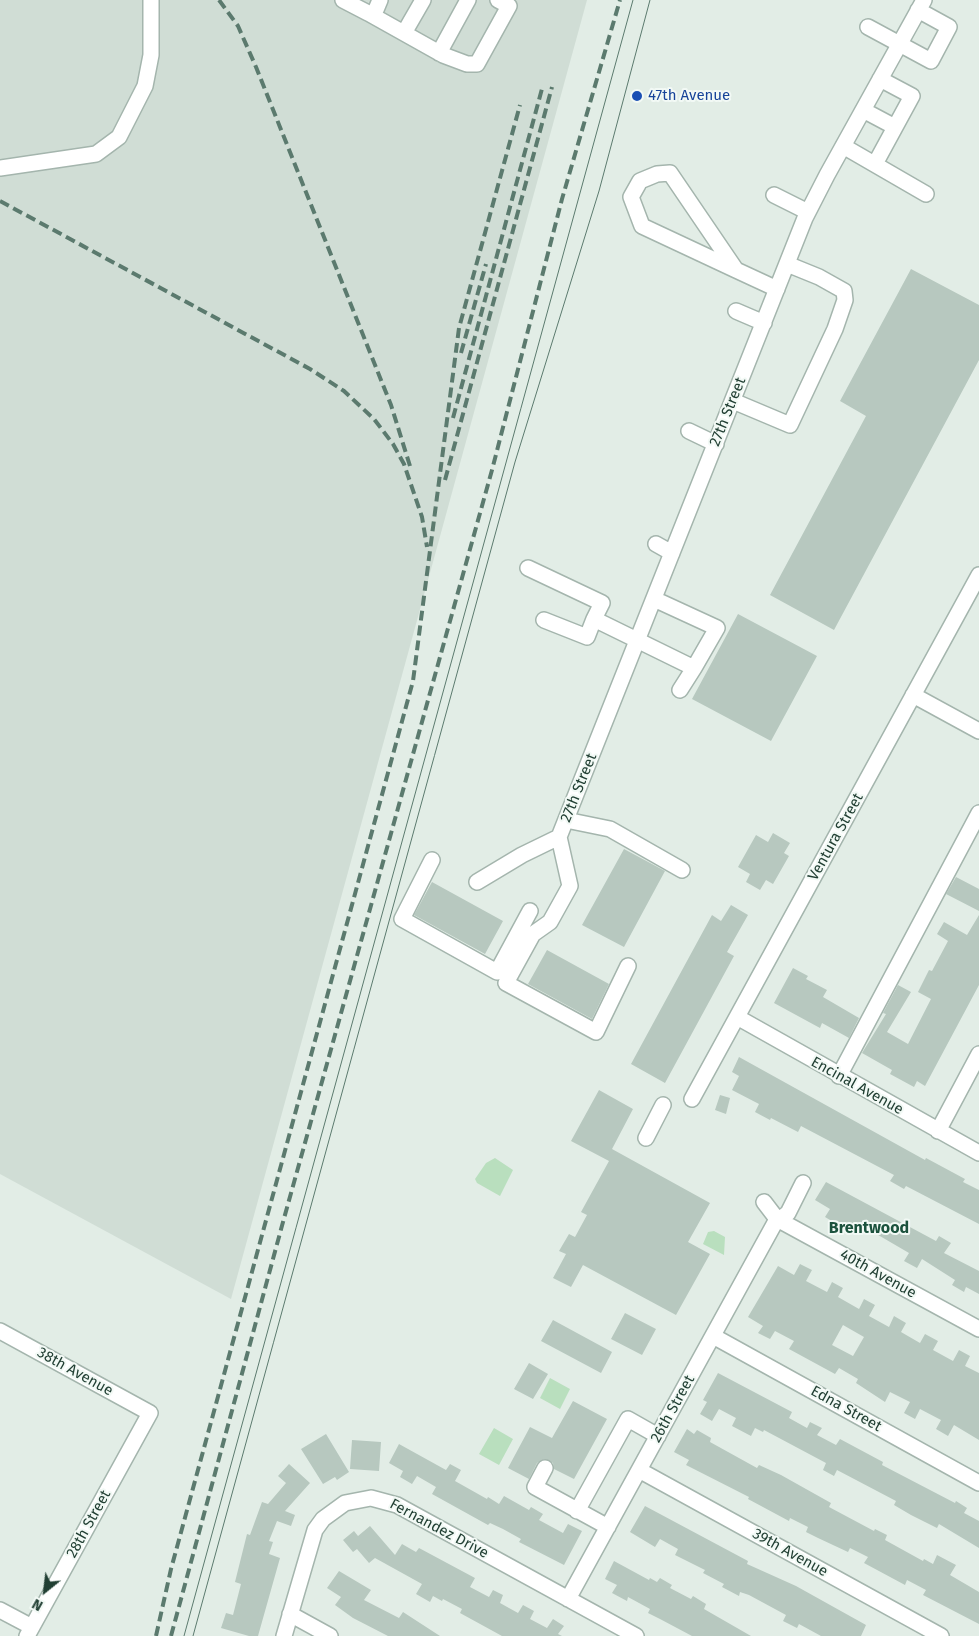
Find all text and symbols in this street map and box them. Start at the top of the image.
place label: 47th Avenue [648,87,730,105]
marker: 47th Avenue [630,89,644,103]
street label: 27th Street [706,375,750,449]
street label: 27th Street [557,751,601,825]
street label: Ventura Street [805,790,867,884]
street label: Encinal Avenue [808,1053,906,1119]
district label: Brentwood [829,1219,909,1239]
street label: 40th Avenue [837,1246,919,1302]
street label: 38th Avenue [34,1344,116,1400]
street label: 26th Street [647,1372,699,1446]
street label: Edna Street [807,1382,885,1436]
street label: 28th Street [63,1487,115,1561]
street label: Fernandez Drive [387,1495,491,1563]
street label: 39th Avenue [749,1525,831,1581]
north arrow [20,1566,70,1616]
text: N [29,1595,46,1614]

